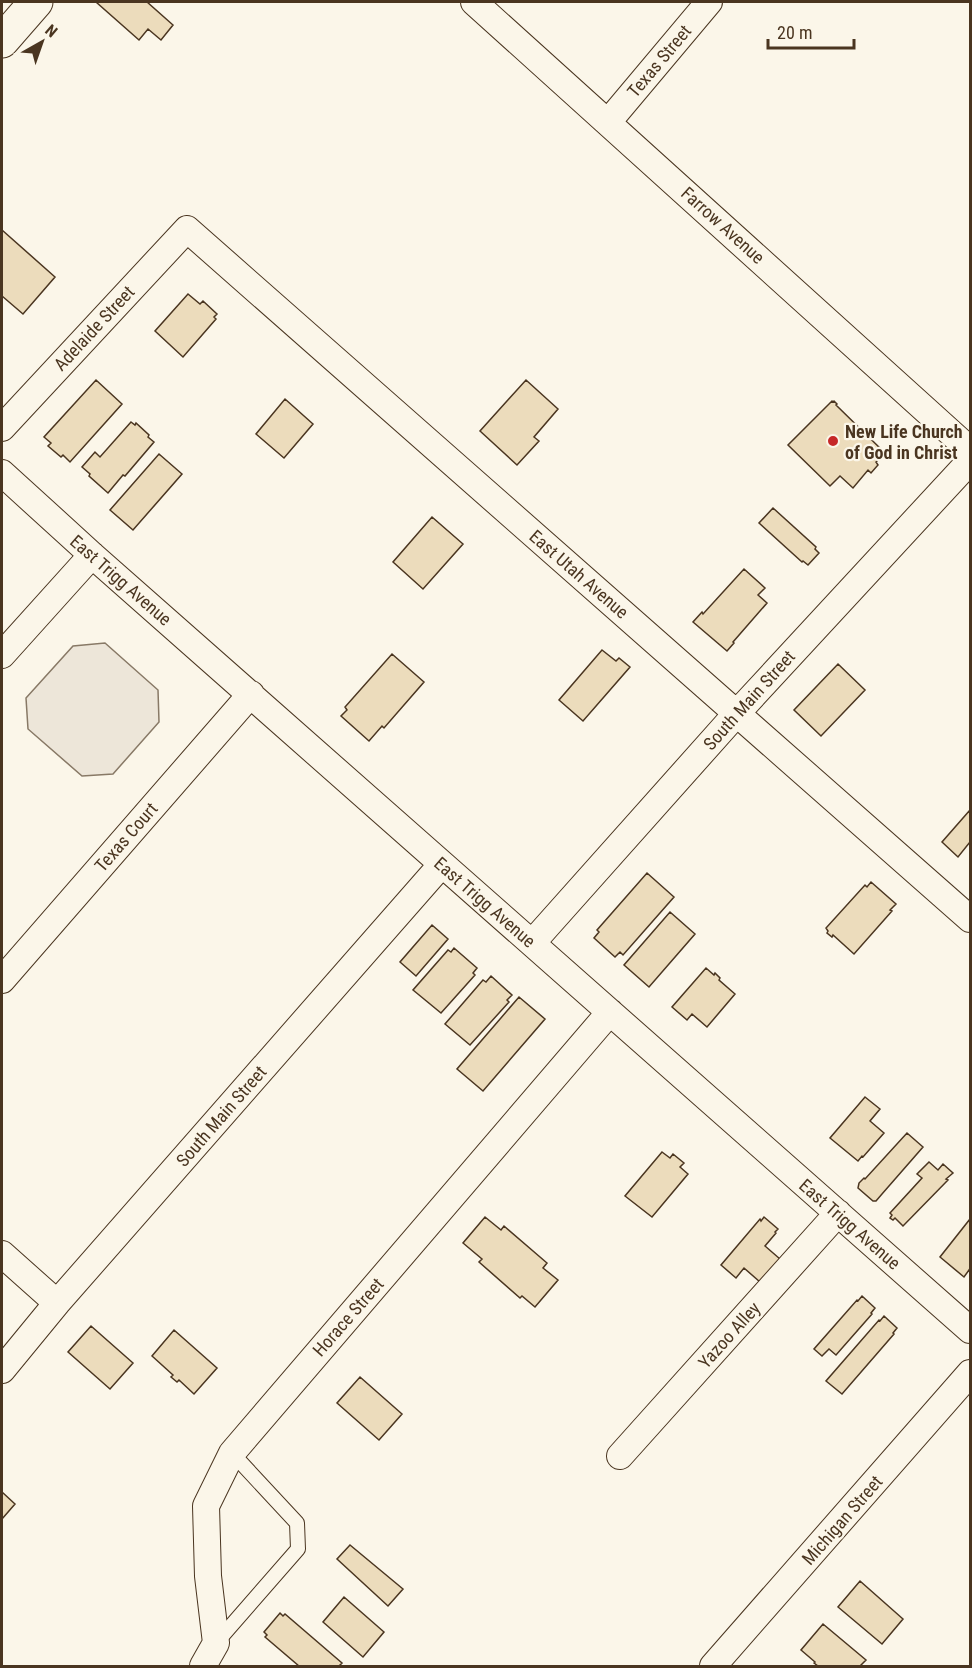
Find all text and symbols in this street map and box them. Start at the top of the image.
north arrow [12,12,72,72]
scale bar [768,12,854,50]
text: N [41,20,61,41]
street label: Texas Street [623,21,695,101]
text: 20 m [777,22,812,43]
street label: Farrow Avenue [677,182,769,268]
street label: Adelaide Street [49,281,139,375]
place label: New Life Church of God in Christ [845,421,963,463]
marker: New Life Church of God in Christ [826,434,840,448]
street label: East Utah Avenue [525,525,633,623]
street label: East Trigg Avenue [66,530,176,630]
street label: South Main Street [699,646,799,754]
street label: Texas Court [90,798,162,876]
street label: East Trigg Avenue [430,852,540,952]
street label: South Main Street [172,1061,270,1171]
street label: East Trigg Avenue [795,1174,905,1274]
street label: Horace Street [308,1274,388,1360]
street label: Yazoo Alley [694,1297,765,1372]
street label: Michigan Street [798,1471,886,1569]

